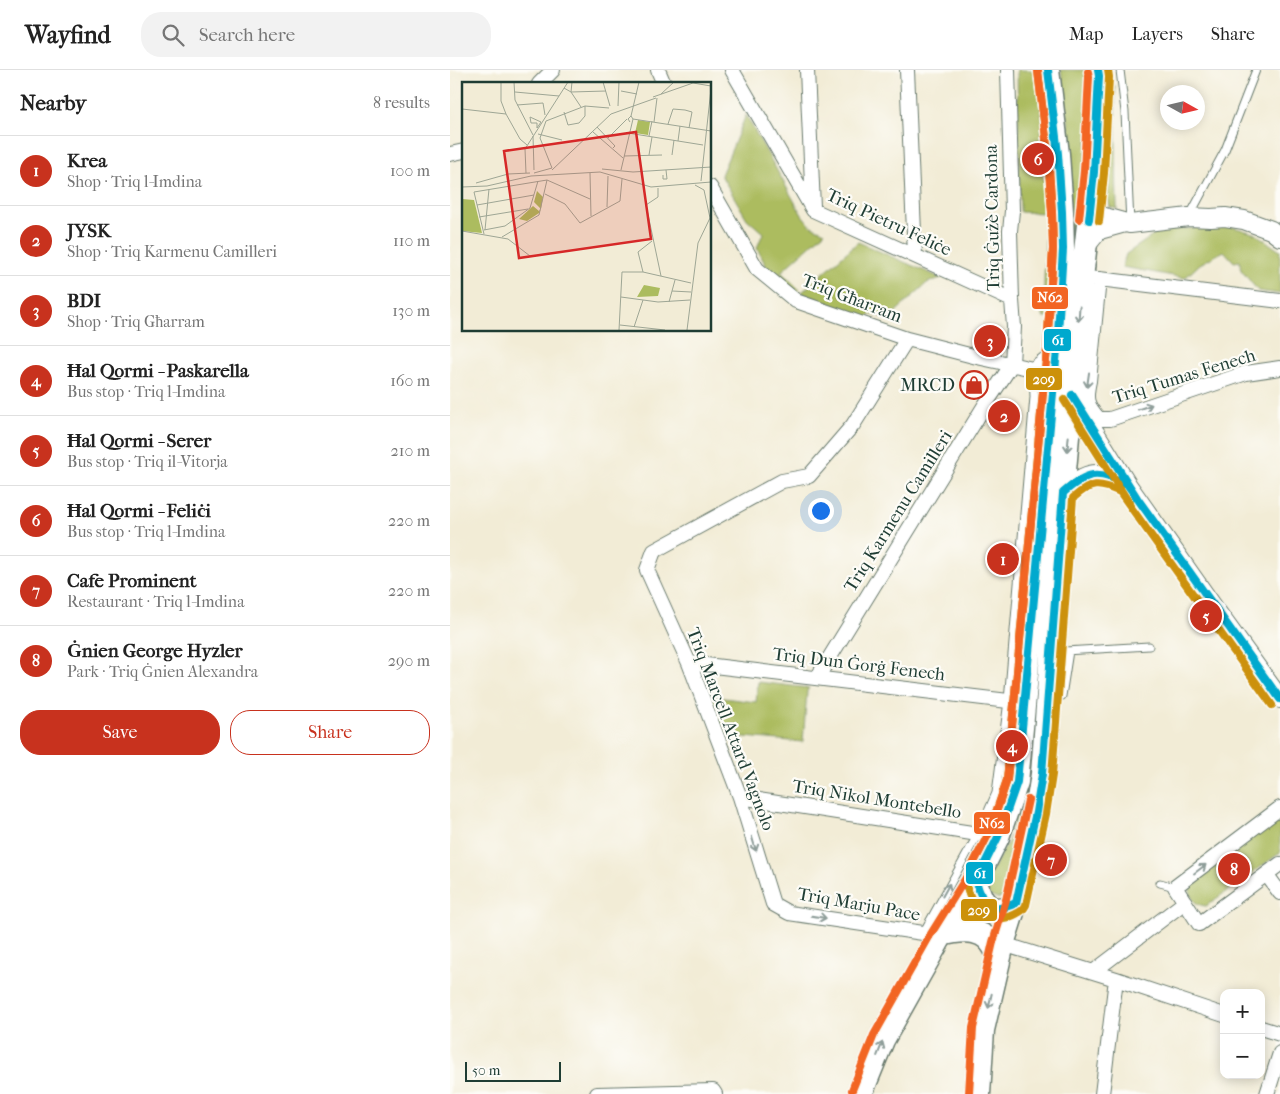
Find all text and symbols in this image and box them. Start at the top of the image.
search box [141,12,491,57]
text: Wayfind [25,21,111,49]
icon: search [159,21,187,49]
text: Search here [199,24,295,46]
text: Map [1069,24,1103,45]
text: Layers [1131,24,1183,45]
text: Share [1211,24,1255,45]
inset map [462,82,711,331]
north arrow [1160,85,1205,130]
text: Nearby [20,91,86,115]
text: 8 results [373,93,430,112]
pin: 6 [1022,140,1054,178]
street label: Triq Ġużè Cardona [981,144,1004,291]
text: Krea [67,150,107,172]
text: 1 [33,161,39,180]
text: 100 m [390,161,430,180]
text: Shop · Triq l-Imdina [67,172,202,191]
street label: Triq Pietru Feliċe [823,184,955,261]
text: JYSK [67,220,111,242]
text: 2 [32,231,40,250]
text: 110 m [393,231,430,250]
text: Shop · Triq Karmenu Camilleri [67,242,277,261]
street label: Triq Għarram [799,270,905,327]
line badge: N62 [1031,286,1069,310]
text: N62 [1037,289,1063,306]
text: BDI [67,290,101,312]
text: 3 [33,301,39,320]
text: 130 m [392,301,430,320]
one-way arrow [1074,306,1084,322]
text: Shop · Triq Għarram [67,312,205,331]
pin: 3 [974,322,1006,360]
line badge: 61 [1043,328,1072,352]
text: 61 [1052,332,1064,349]
street label: Triq Tumas Fenech [1110,345,1258,408]
text: Ħal Qormi - Paskarella [67,360,249,382]
line badge: 209 [1025,367,1063,391]
shop icon: MRCD [959,370,989,400]
text: 4 [31,371,41,390]
text: 160 m [390,371,430,390]
text: 209 [1033,371,1055,388]
one-way arrow [1083,372,1093,388]
place label: MRCD [900,375,955,396]
text: Bus stop · Triq l-Imdina [67,382,225,401]
pin: 2 [988,397,1020,435]
one-way arrow [1137,402,1153,411]
street label: Triq Karmenu Camilleri [840,426,957,596]
text: Ħal Qormi - Serer [67,430,211,452]
one-way arrow [1063,436,1072,452]
text: 5 [33,441,39,460]
text: 210 m [391,441,430,460]
text: Bus stop · Triq il-Vitorja [67,452,228,471]
your location [808,498,834,524]
text: Ħal Qormi - Feliċi [67,500,211,522]
text: 6 [32,511,40,530]
text: 220 m [388,511,430,530]
text: Bus stop · Triq l-Imdina [67,522,225,541]
pin: 1 [987,540,1019,578]
text: Cafe Prominent [67,570,196,592]
text: 7 [32,581,40,600]
text: 220 m [388,581,430,600]
text: Restaurant · Triq l-Imdina [67,592,245,611]
pin: 5 [1190,597,1222,635]
street label: Triq Marcell Attard Vagnolo [682,625,779,834]
text: Ġnien George Hyzler [67,640,243,662]
street label: Triq Dun Ġorġ Fenech [772,644,946,685]
text: 8 [32,651,40,670]
text: 290 m [388,651,430,670]
text: Park · Triq Ġnien Alexandra [67,662,258,681]
button: Save [20,710,220,755]
button: Share [230,710,430,755]
pin: 4 [996,727,1028,765]
street label: Triq Nikol Montebello [791,776,963,823]
line badge: N62 [973,811,1011,835]
text: N62 [979,815,1005,832]
one-way arrow [750,836,760,852]
pin: 7 [1035,841,1067,879]
pin: 8 [1218,850,1250,888]
line badge: 61 [965,861,994,885]
one-way arrow [1193,863,1206,874]
text: 61 [974,865,986,882]
street label: Triq Marju Pace [796,883,922,926]
one-way arrow [942,884,952,898]
line badge: 209 [960,898,998,922]
text: 209 [968,902,990,919]
one-way arrow [811,913,827,923]
map controls [1220,989,1265,1079]
button: + [1220,989,1265,1034]
one-way arrow [985,992,994,1008]
button: − [1220,1034,1265,1079]
one-way arrow [875,1042,885,1057]
scale bar [465,1059,561,1082]
text: 50 m [472,1062,500,1079]

